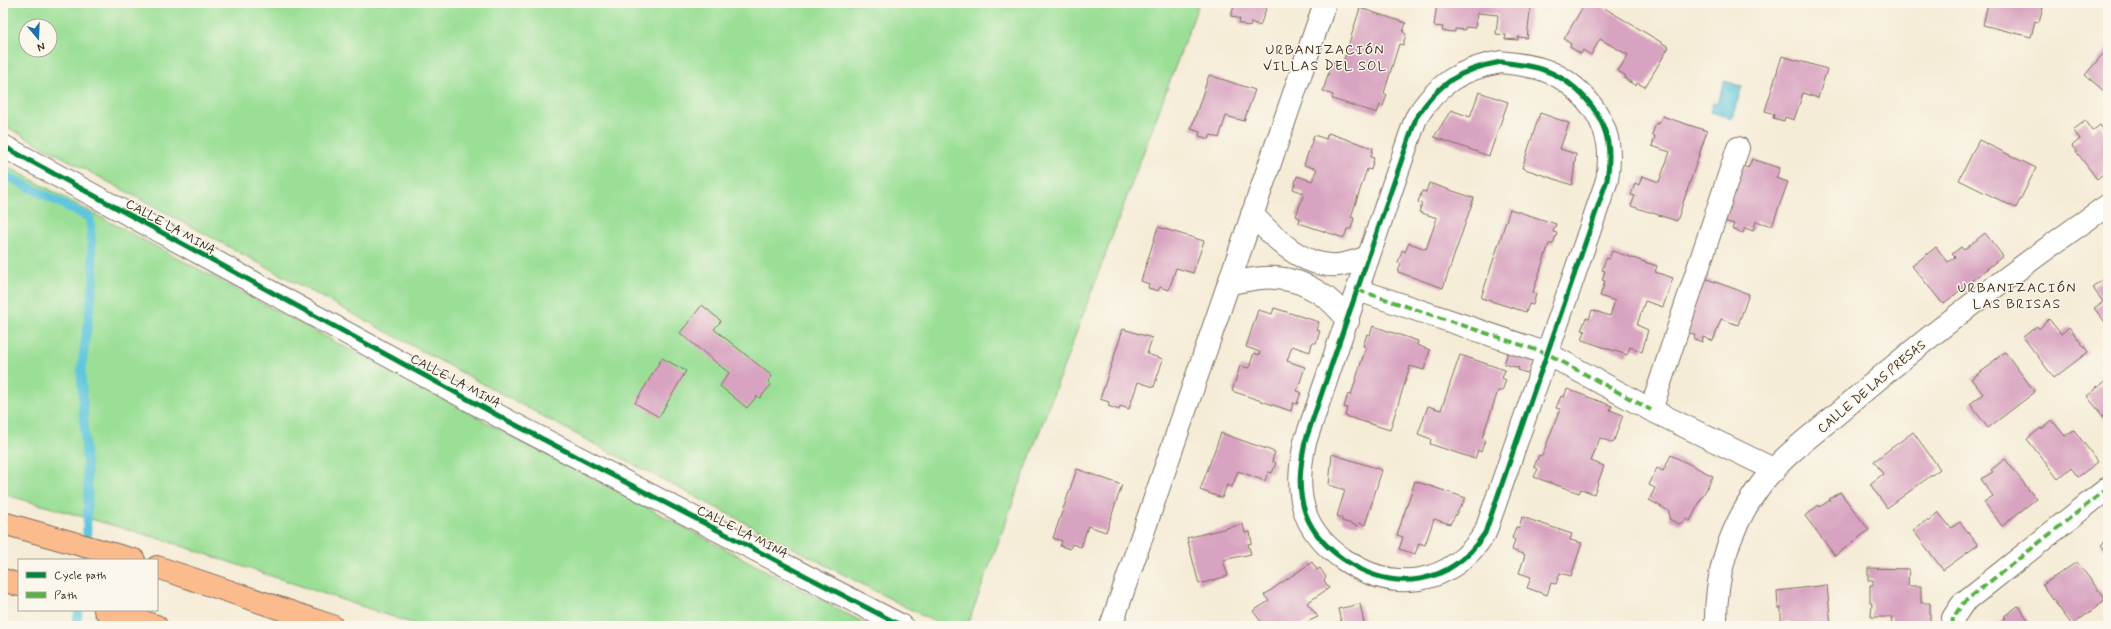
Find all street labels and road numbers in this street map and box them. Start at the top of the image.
street label: CALLE LA MINA [122,196,218,259]
street label: CALLE DE LAS PRESAS [1814,337,1930,437]
street label: CALLE LA MINA [407,350,504,412]
street label: CALLE LA MINA [694,502,791,563]

